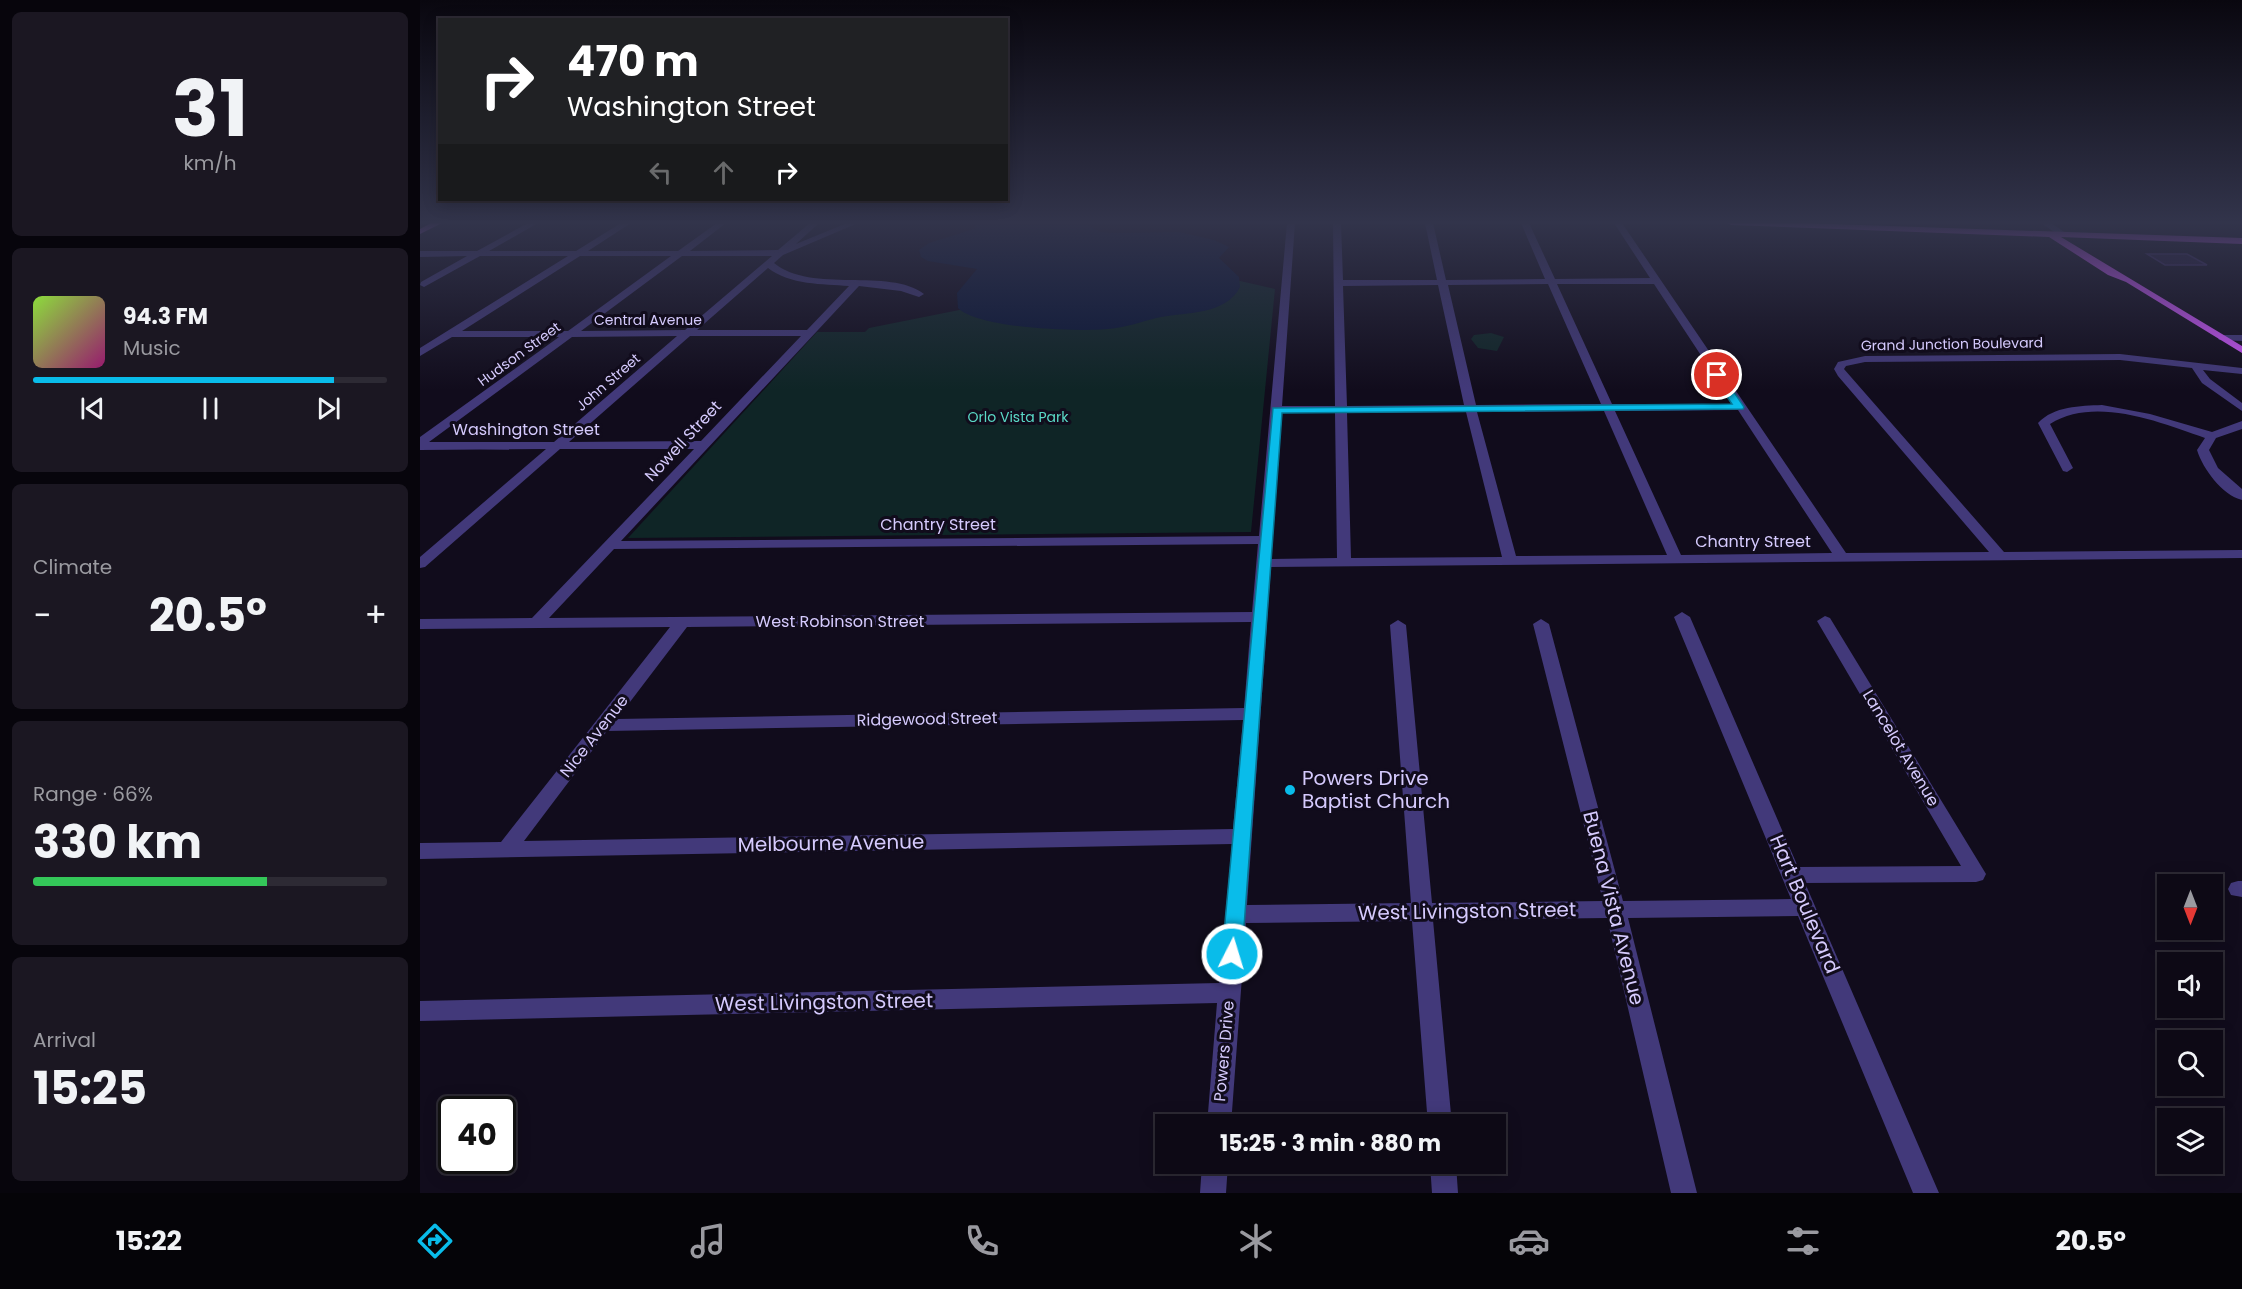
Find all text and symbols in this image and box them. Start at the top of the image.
text: 470 m [567,32,699,91]
icon: right [468,42,546,120]
text: 31 [172,54,248,163]
text: Washington Street [567,88,816,125]
text: km/h [183,149,237,177]
icon: left [644,156,677,189]
icon: ahead [707,156,740,189]
icon: right [770,156,803,189]
text: 94.3 FM [123,301,208,332]
street label: Central Avenue [594,310,702,330]
street label: Hudson Street [473,317,565,391]
street label: Grand Junction Boulevard [1861,332,2043,356]
text: Music [123,334,181,362]
street label: John Street [572,349,644,415]
pin [1691,349,1742,400]
icon: arrive [1700,358,1733,391]
icon: previous [76,392,109,425]
icon: pause [194,392,227,425]
icon: next [312,392,345,425]
street label: Nowell Street [639,395,727,487]
park label: Orlo Vista Park [968,407,1069,427]
street label: Washington Street [452,418,600,441]
street label: Chantry Street [880,513,996,536]
street label: Chantry Street [1695,530,1811,553]
text: Climate [33,553,112,581]
text: 20.5° [149,584,267,647]
text: − [33,592,51,639]
text: + [364,592,387,639]
street label: West Robinson Street [756,610,925,633]
street label: Lancelot Avenue [1857,686,1945,811]
street label: Nice Avenue [554,690,634,782]
street label: Ridgewood Street [856,706,998,732]
place label: Powers Drive Baptist Church [1302,764,1450,815]
text: Range · 66% [33,780,153,808]
marker: Powers Drive Baptist Church [1283,783,1297,797]
street label: Buena Vista Avenue [1576,808,1652,1008]
text: 330 km [33,811,202,874]
street label: Melbourne Avenue [737,827,925,859]
street label: Hart Boulevard [1763,830,1847,978]
north arrow [2157,874,2223,940]
map controls [2157,874,2223,1174]
street label: West Livingston Street [1358,895,1576,927]
position arrow [1200,922,1264,986]
button: sound [2157,952,2223,1018]
street label: West Livingston Street [715,986,933,1018]
street label: Powers Drive [1208,999,1240,1102]
text: Arrival [33,1026,96,1054]
button: search [2157,1030,2223,1096]
text: 15:25 [33,1057,147,1120]
speed limit sign: 40 [438,1096,516,1174]
button: layers [2157,1108,2223,1174]
text: 15:25 · 3 min · 880 m [1220,1128,1441,1159]
icon: directions [414,1220,456,1262]
icon: music [687,1220,729,1262]
icon: phone [961,1220,1003,1262]
icon: climate [1235,1220,1277,1262]
icon: car [1508,1220,1550,1262]
icon: filters [1782,1220,1824,1262]
text: 15:22 [116,1222,182,1259]
text: 20.5° [2055,1222,2126,1259]

